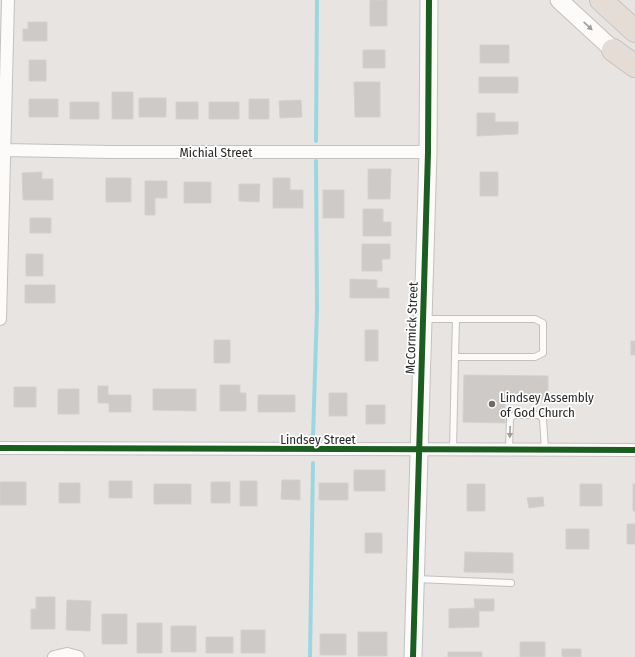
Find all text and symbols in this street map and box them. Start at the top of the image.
one-way arrow [582,22,593,31]
street label: Michial Street [180,145,253,160]
street label: McCormick Street [402,281,421,374]
place label: Lindsey Assembly of God Church [500,390,594,420]
marker: Lindsey Assembly of God Church [487,399,497,409]
one-way arrow [507,426,513,439]
street label: Lindsey Street [280,432,357,447]

